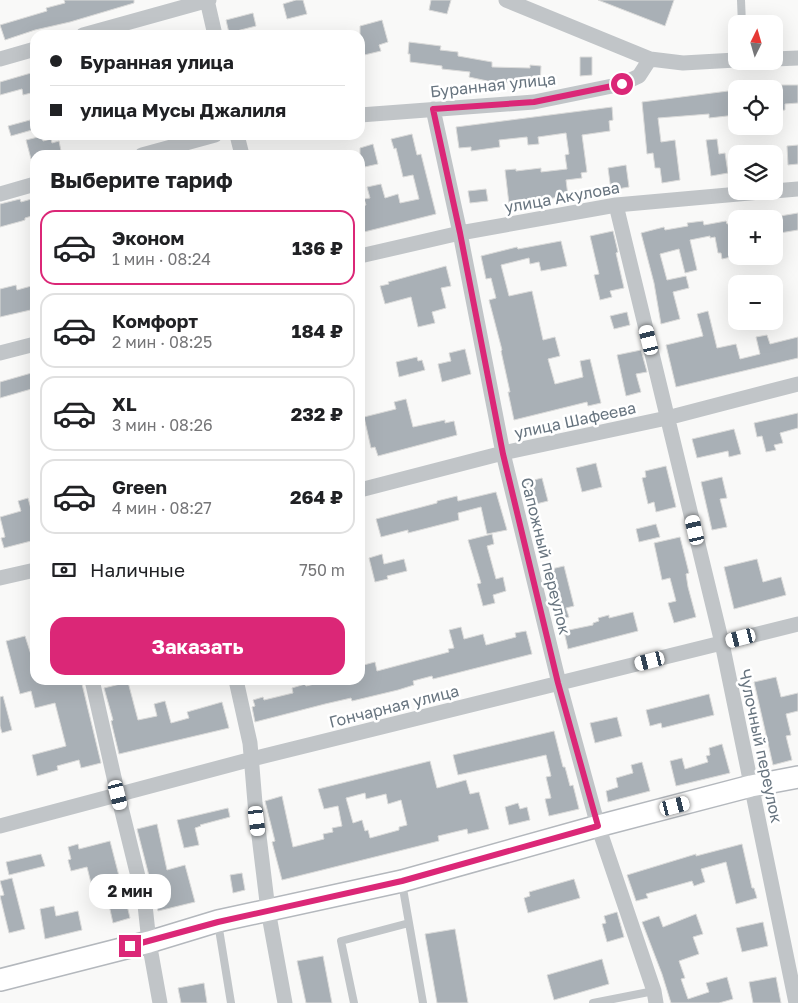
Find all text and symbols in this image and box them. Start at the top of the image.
north arrow [728,15,782,70]
map controls [728,15,783,330]
text: Буранная улица [80,50,234,73]
street label: Буранная улица [429,68,557,102]
route start [611,73,633,95]
button: locate [728,80,783,135]
text: улица Мусы Джалиля [80,98,286,121]
button: layers [728,145,783,200]
text: Выберите тариф [50,166,233,193]
street label: улица Акулова [503,177,621,217]
button: + [728,210,783,265]
icon: car [52,225,97,270]
text: Эконом [112,226,184,249]
text: 136 ₽ [292,236,343,259]
text: 1 мин · 08:24 [112,249,211,269]
button: − [728,275,783,330]
icon: car [52,308,97,353]
text: Комфорт [112,309,198,332]
text: 184 ₽ [292,319,343,342]
car [638,324,659,356]
text: 2 мин · 08:25 [112,332,212,352]
icon: car [52,391,97,436]
text: XL [112,392,137,415]
street label: улица Шафеева [512,397,638,443]
text: 232 ₽ [291,402,343,425]
text: 3 мин · 08:26 [112,415,213,435]
icon: car [52,474,97,519]
text: Green [112,475,167,498]
street label: Сапожный переулок [517,475,575,637]
text: 264 ₽ [290,485,343,508]
text: 4 мин · 08:27 [112,498,212,518]
car [684,514,705,546]
icon: cash [50,556,78,584]
text: Наличные [90,558,185,581]
text: 750 m [299,560,345,580]
button: Заказать [50,617,345,675]
car [724,627,757,649]
car [633,650,666,672]
street label: Чулочный переулок [735,667,787,825]
street label: Гончарная улица [327,680,461,732]
car [107,779,128,811]
car [658,795,691,817]
car [247,805,266,837]
callout: 2 мин [89,874,171,908]
text: 2 мин [108,881,152,901]
route end [119,935,141,957]

